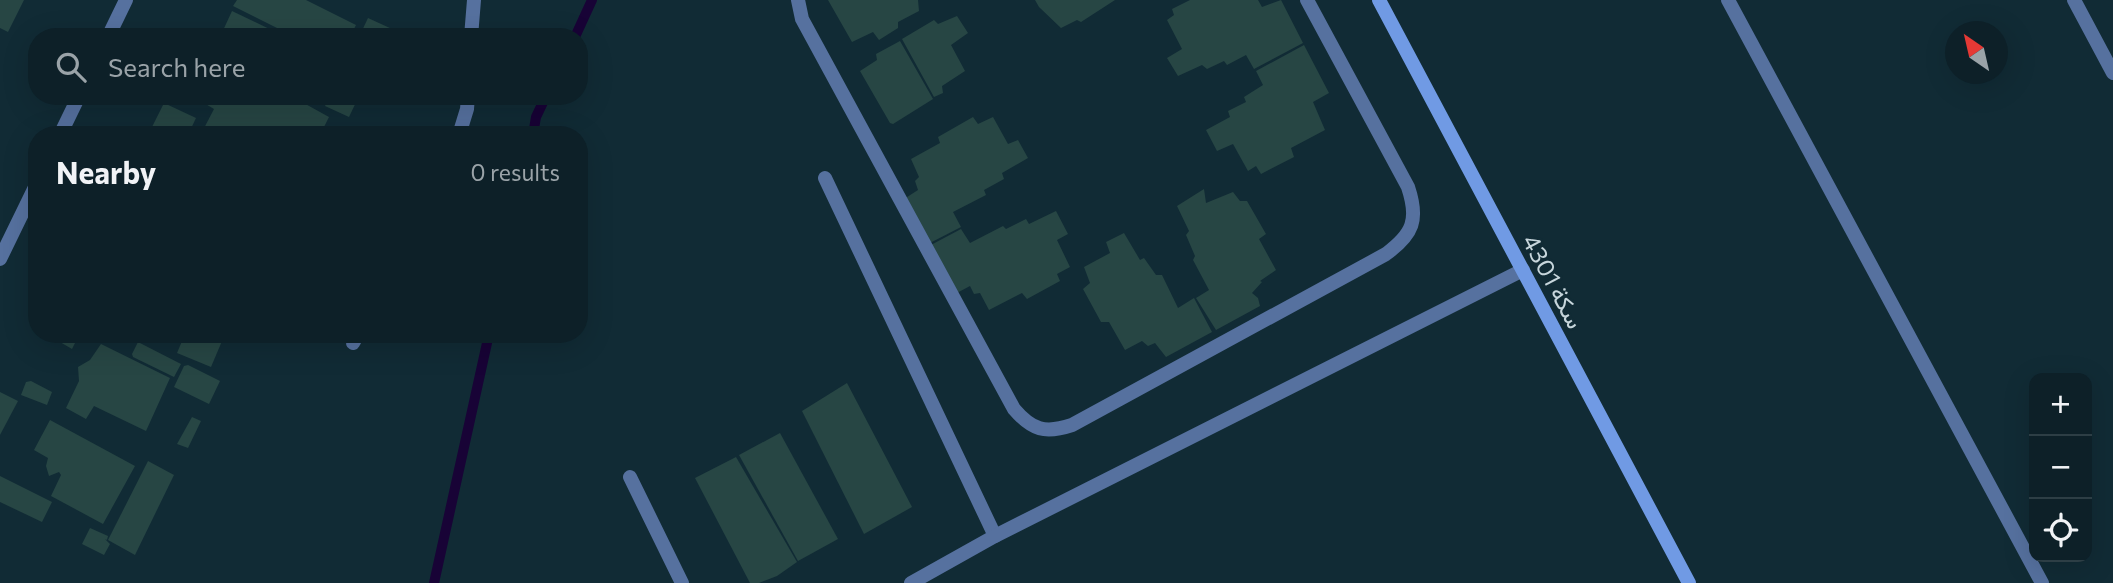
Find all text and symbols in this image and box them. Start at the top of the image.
north arrow [1945,21,2008,84]
search box [28,28,588,105]
icon: search [52,48,90,86]
text: Search here [108,51,246,82]
text: Nearby [56,153,156,190]
text: 0 results [471,158,560,186]
street label: سكة 4301 [1517,229,1591,333]
map controls [2029,373,2092,562]
button: + [2029,373,2092,436]
button: − [2029,436,2092,499]
button: locate [2029,499,2092,562]

